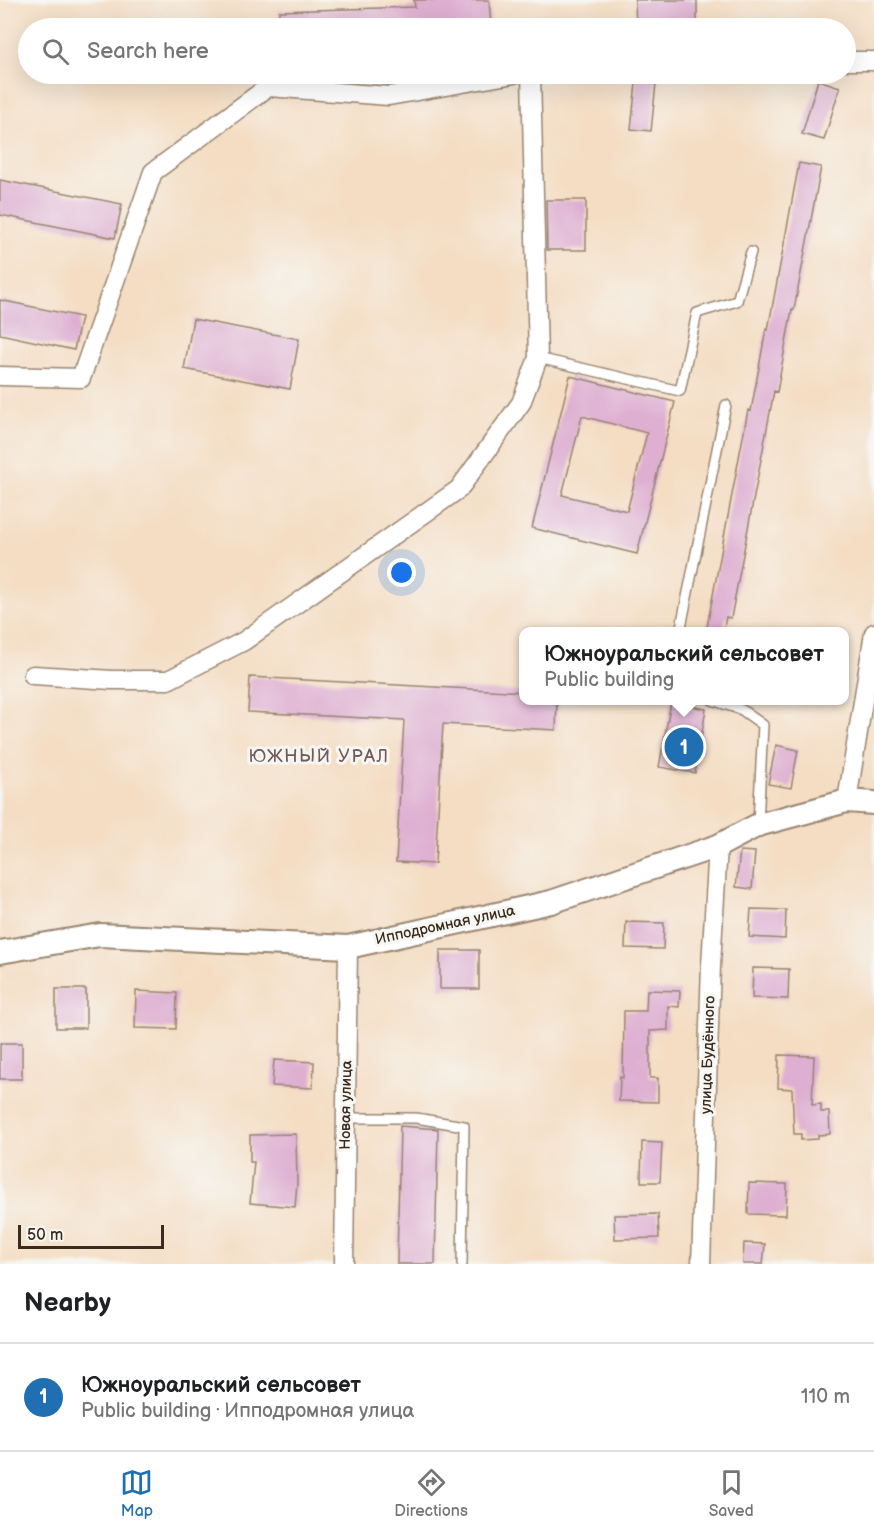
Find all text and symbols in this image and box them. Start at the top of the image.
search box [18,18,856,84]
icon: search [39,35,72,68]
text: Search here [87,38,209,65]
your location [387,558,416,587]
popup [519,627,849,705]
text: Южноуральский сельсовет [544,641,824,668]
text: Public building [544,668,674,692]
pin: 1 [664,724,704,770]
district label: ЮЖНЫЙ УРАЛ [249,746,389,767]
street label: Ипподромная улица [373,901,517,949]
street label: улица Будённого [696,995,720,1114]
street label: Новая улица [336,1060,356,1150]
scale bar [18,1222,164,1250]
text: 50 m [27,1226,63,1245]
text: Nearby [24,1288,111,1319]
text: Южноуральский сельсовет [81,1372,361,1399]
text: 1 [39,1385,48,1409]
text: 110 m [801,1385,850,1409]
text: Public building · Ипподромная улица [81,1399,414,1423]
tab: Map [120,1466,153,1521]
tab: Directions [394,1466,468,1521]
tab: Saved [709,1466,754,1521]

